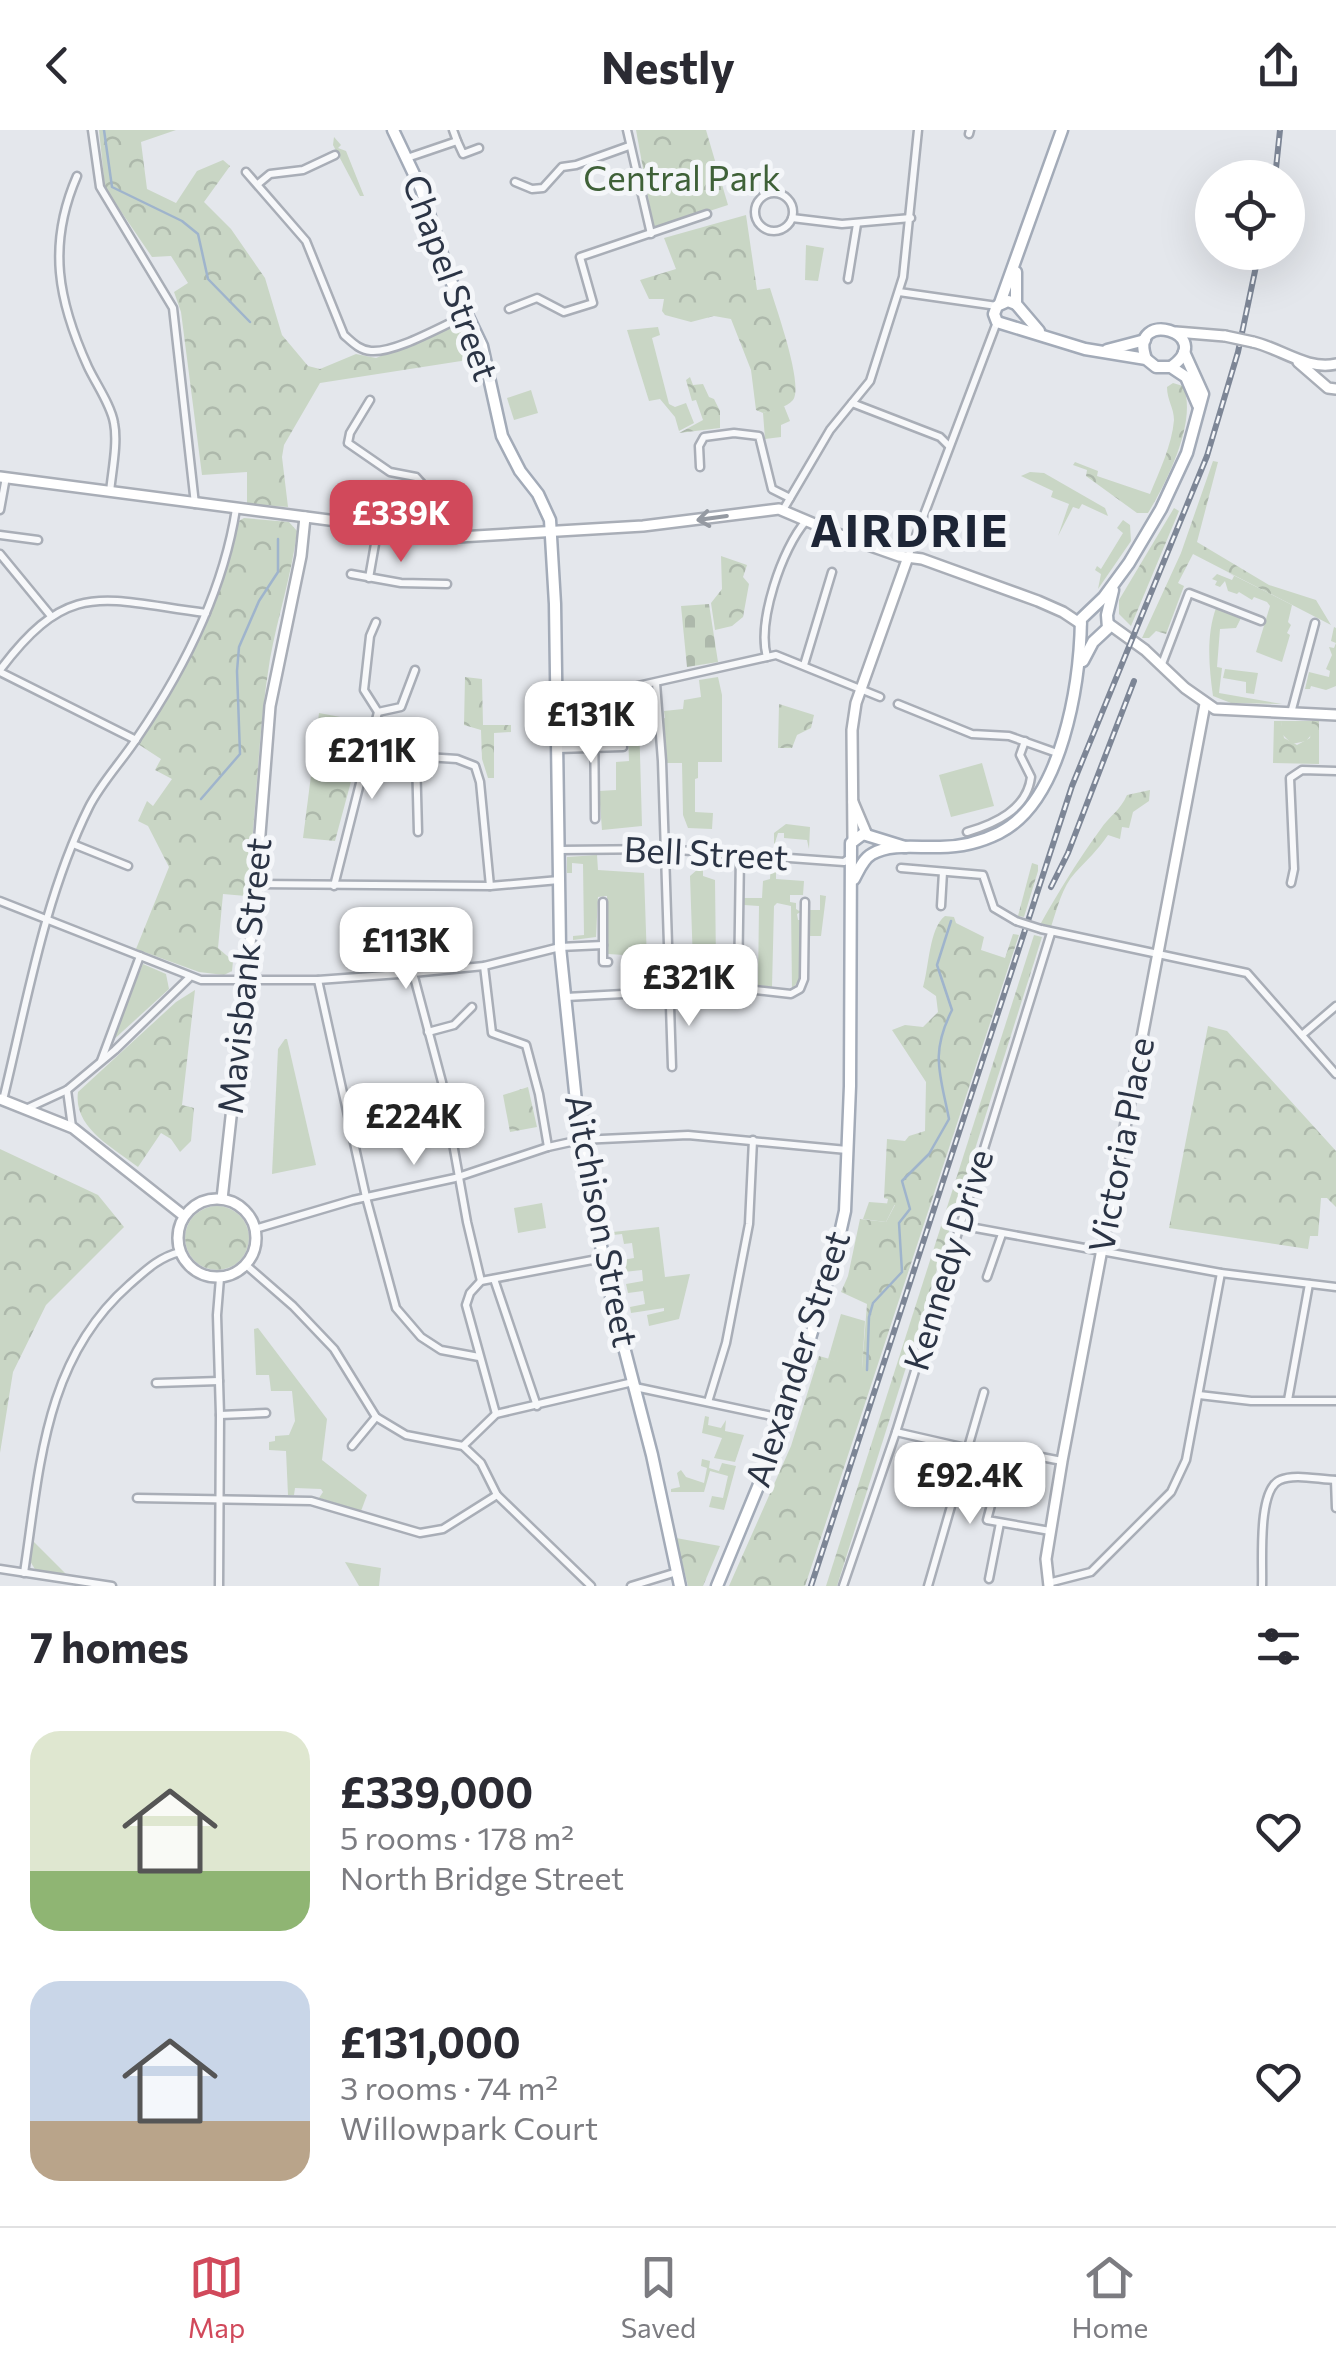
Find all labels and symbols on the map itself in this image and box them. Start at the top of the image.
park label: Central Park [583,155,781,198]
street label: Chapel Street [395,168,509,386]
pin: £339K [331,480,471,565]
district label: AIRDRIE [810,501,1010,556]
one-way arrow [696,509,729,527]
pin: £131K [521,681,661,766]
pin: £211K [302,717,442,802]
street label: Bell Street [623,826,789,877]
street label: Mavisbank Street [207,835,278,1116]
pin: £113K [336,907,476,992]
pin: £321K [619,944,759,1029]
street label: Victoria Place [1078,1033,1161,1256]
pin: £224K [344,1083,484,1168]
street label: Aitchison Street [558,1091,649,1350]
street label: Kennedy Drive [893,1144,1001,1375]
street label: Alexander Street [734,1225,857,1492]
pin: £92.4K [889,1442,1051,1527]

